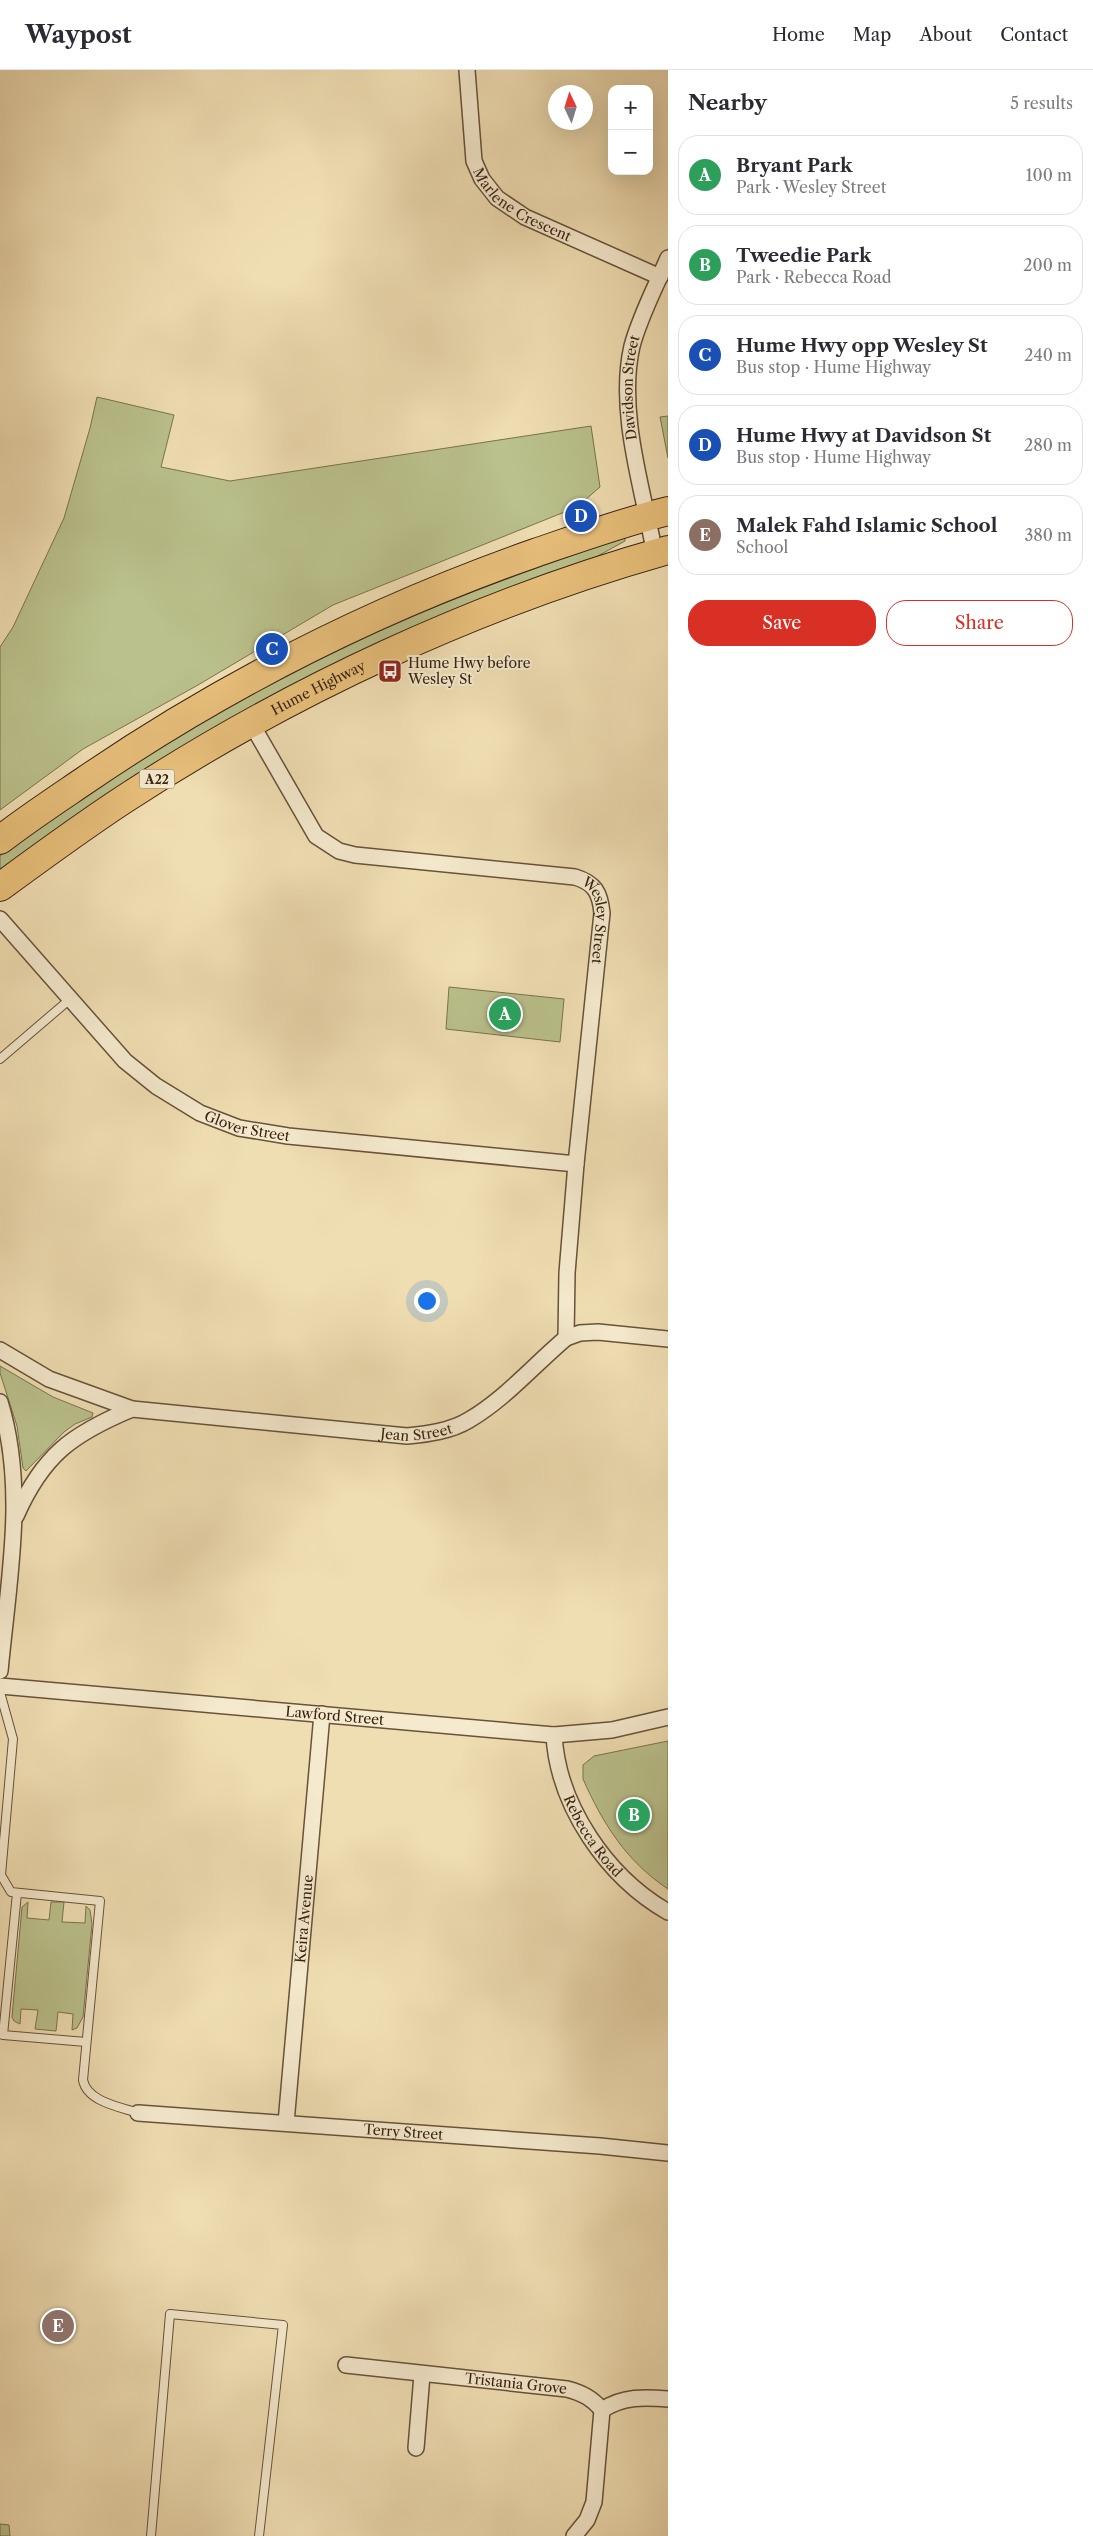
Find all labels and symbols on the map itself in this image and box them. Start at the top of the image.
north arrow [548,85,593,130]
street label: Marlene Crescent [469,165,574,245]
street label: Davidson Street [618,333,644,441]
pin: D [565,497,597,535]
pin: C [256,630,288,668]
place label: Hume Hwy before Wesley St [407,654,531,688]
street label: Hume Highway [268,656,368,719]
bus stop icon: Hume Hwy before Wesley St [377,658,403,684]
road number: A22 [140,770,174,789]
street label: Wesley Street [578,872,611,965]
pin: A [489,995,521,1033]
street label: Glover Street [202,1107,291,1145]
your location [414,1288,440,1314]
street label: Jean Street [378,1419,455,1445]
street label: Lawford Street [285,1702,385,1729]
street label: Rebecca Road [560,1792,627,1881]
pin: B [618,1796,650,1834]
street label: Keira Avenue [291,1874,317,1964]
street label: Terry Street [363,2120,444,2144]
pin: E [42,2307,74,2345]
street label: Tristania Grove [464,2369,568,2398]

